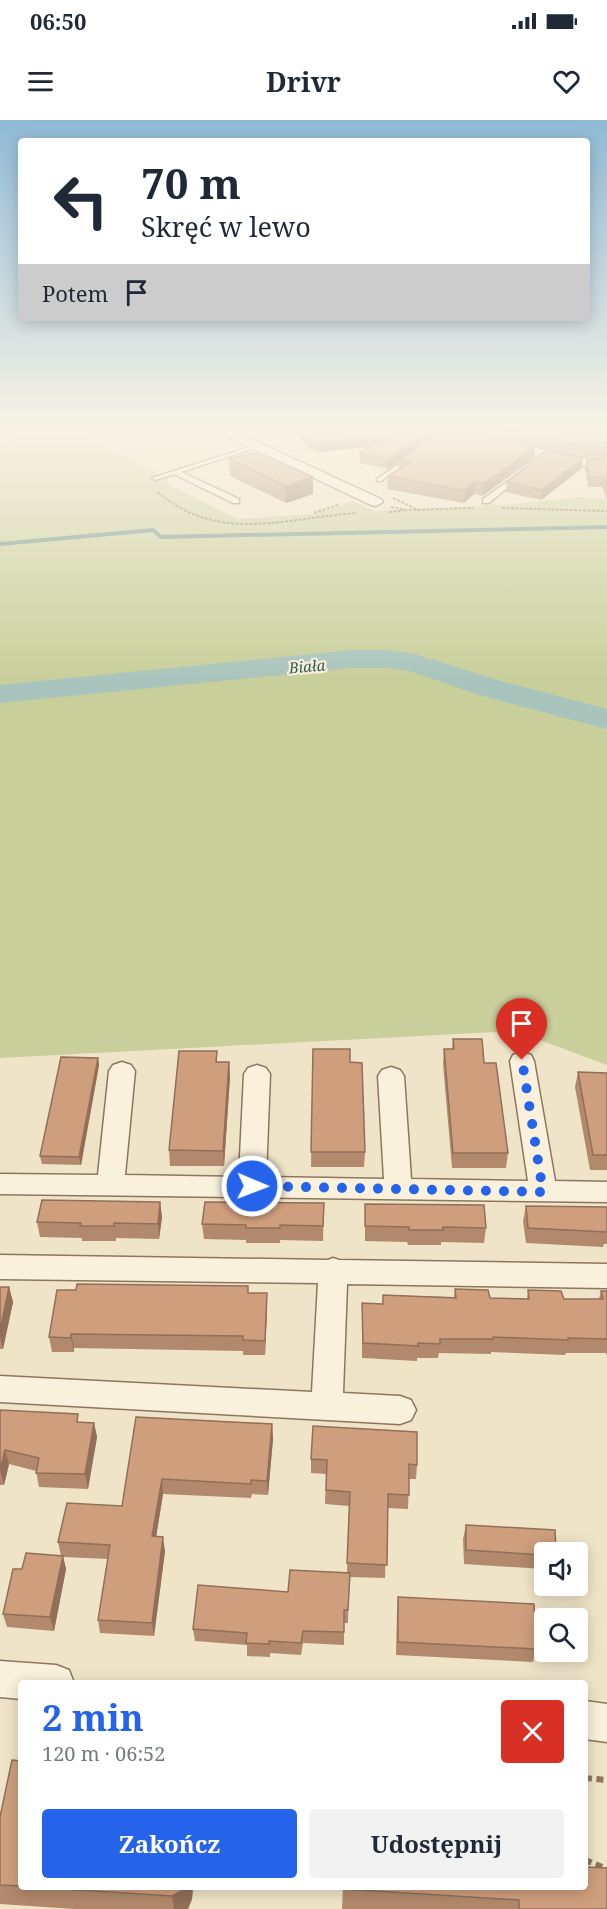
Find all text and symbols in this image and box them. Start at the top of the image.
text: 06:50 [30,6,86,36]
text: Drivr [266,63,341,100]
icon: menu [24,65,57,98]
icon: heart [550,65,583,98]
text: 70 m [141,154,241,211]
icon: left [42,162,120,240]
text: Skręć w lewo [141,208,311,245]
icon: arrive [120,276,153,309]
text: Potem [42,278,108,308]
water label: Biała [287,654,326,678]
pin [496,998,547,1060]
icon: arrive [505,1007,538,1040]
position arrow [220,1154,284,1218]
map controls [534,1542,588,1662]
button: sound [534,1542,588,1596]
button: search [534,1608,588,1662]
text: 2 min [42,1693,144,1742]
button: close [501,1700,564,1763]
text: 120 m · 06:52 [42,1740,165,1767]
button: Zakończ [42,1809,297,1878]
button: Udostępnij [309,1809,564,1878]

